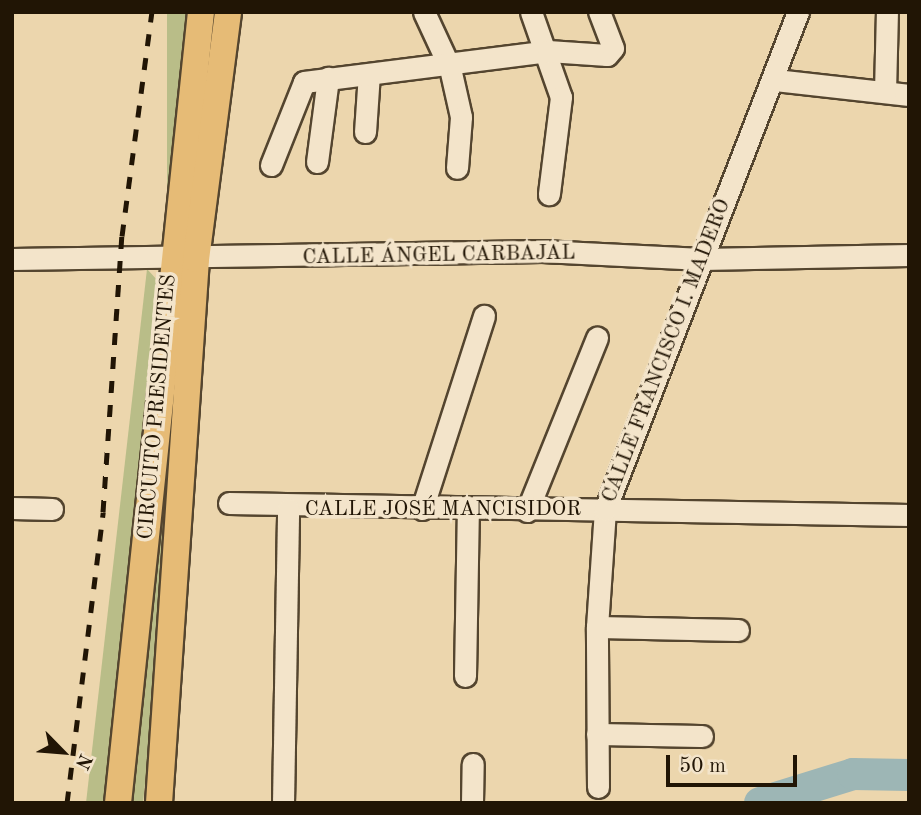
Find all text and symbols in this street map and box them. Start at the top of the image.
street label: CALLE FRANCISCO I. MADERO [597,196,737,506]
street label: CALLE ÁNGEL CARBAJAL [302,241,576,271]
street label: CIRCUITO PRESIDENTES [134,273,182,541]
street label: CALLE JOSÉ MANCISIDOR [305,497,581,523]
north arrow [28,717,98,787]
scale bar [669,742,800,786]
text: N [71,750,94,772]
text: 50 m [679,756,726,777]

